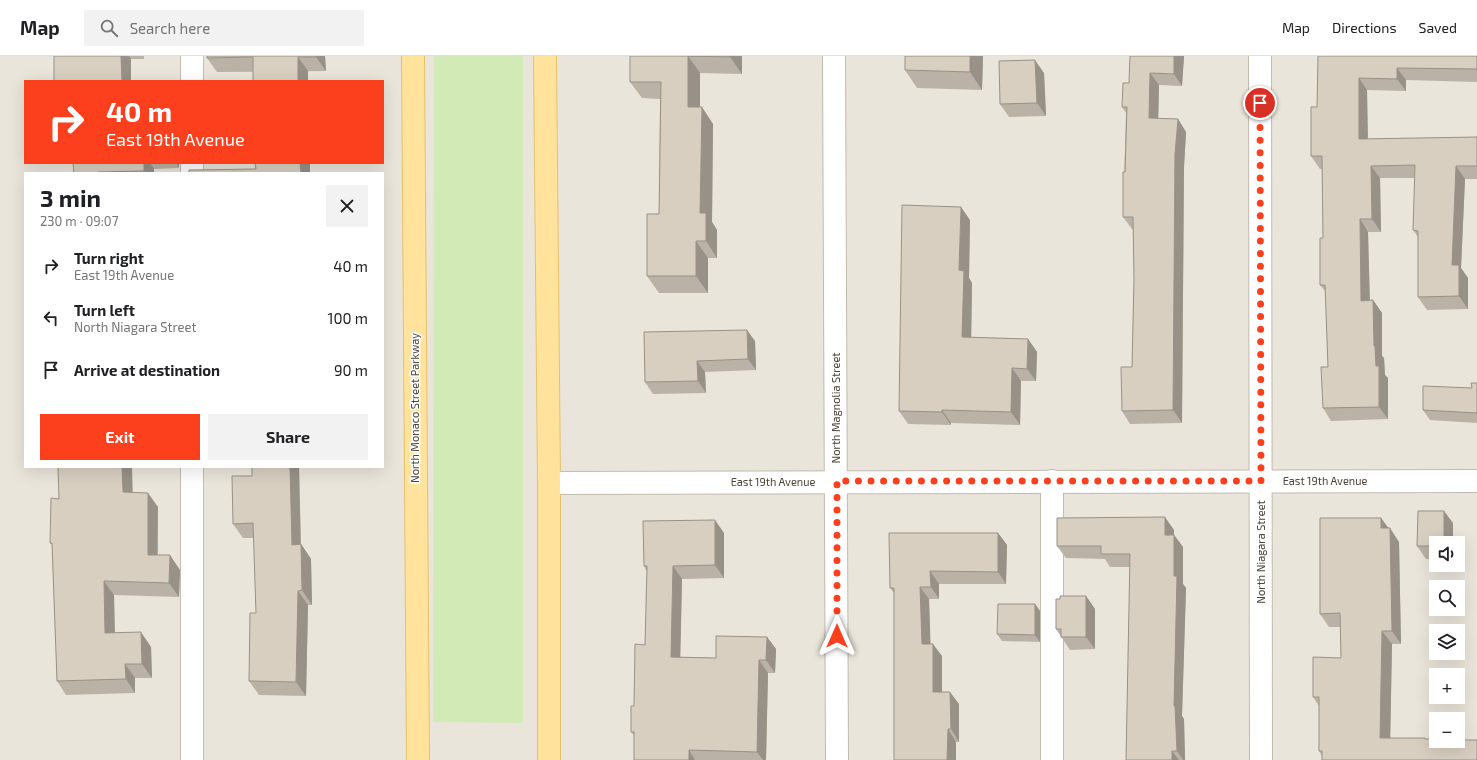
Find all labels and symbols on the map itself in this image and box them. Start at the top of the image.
pin [1243,86,1277,120]
street label: North Monaco Street Parkway [408,333,421,483]
street label: North Magnolia Street [829,353,842,463]
street label: East 19th Avenue [1283,474,1367,487]
street label: East 19th Avenue [731,475,815,488]
street label: North Niagara Street [1254,500,1267,604]
position arrow [816,615,858,657]

